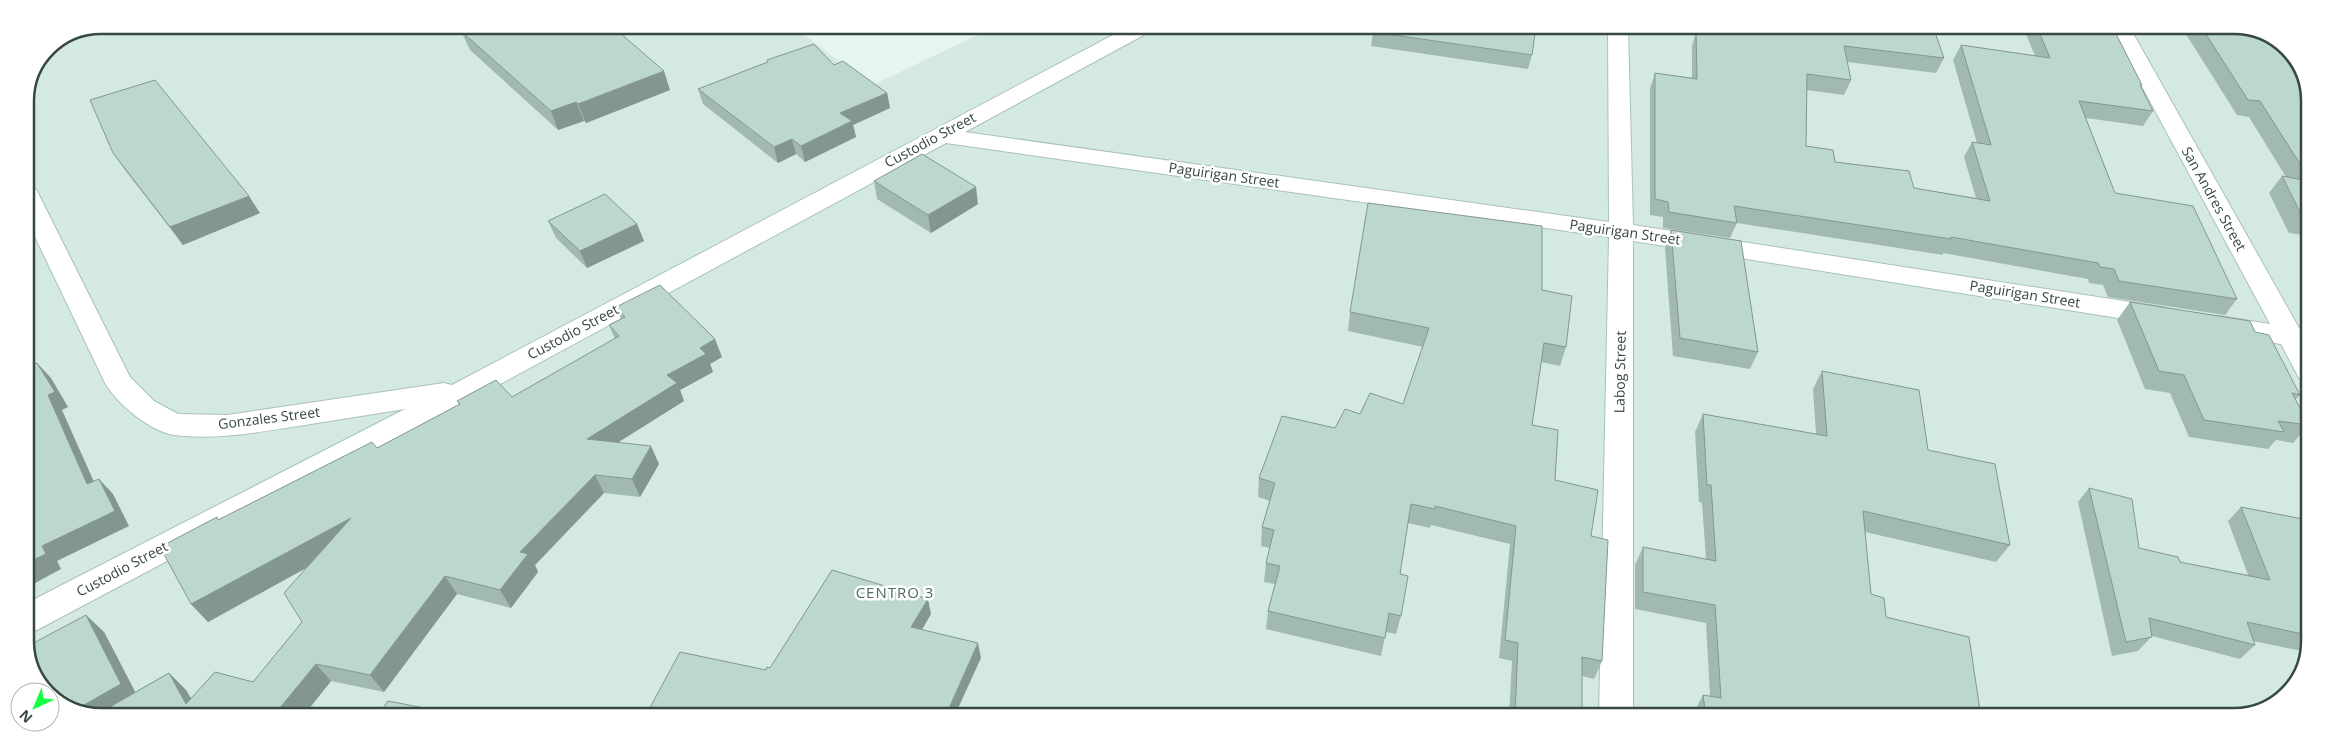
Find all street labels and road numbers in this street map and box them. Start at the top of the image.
street label: Custodio Street [881,108,979,172]
street label: San Andres Street [2178,143,2251,254]
street label: Paguirigan Street [1167,157,1281,192]
street label: Paguirigan Street [1568,214,1682,249]
street label: Paguirigan Street [1968,275,2082,312]
street label: Custodio Street [524,300,622,364]
street label: Labog Street [1609,331,1630,413]
street label: Gonzales Street [217,402,321,433]
street label: Custodio Street [73,537,171,601]

